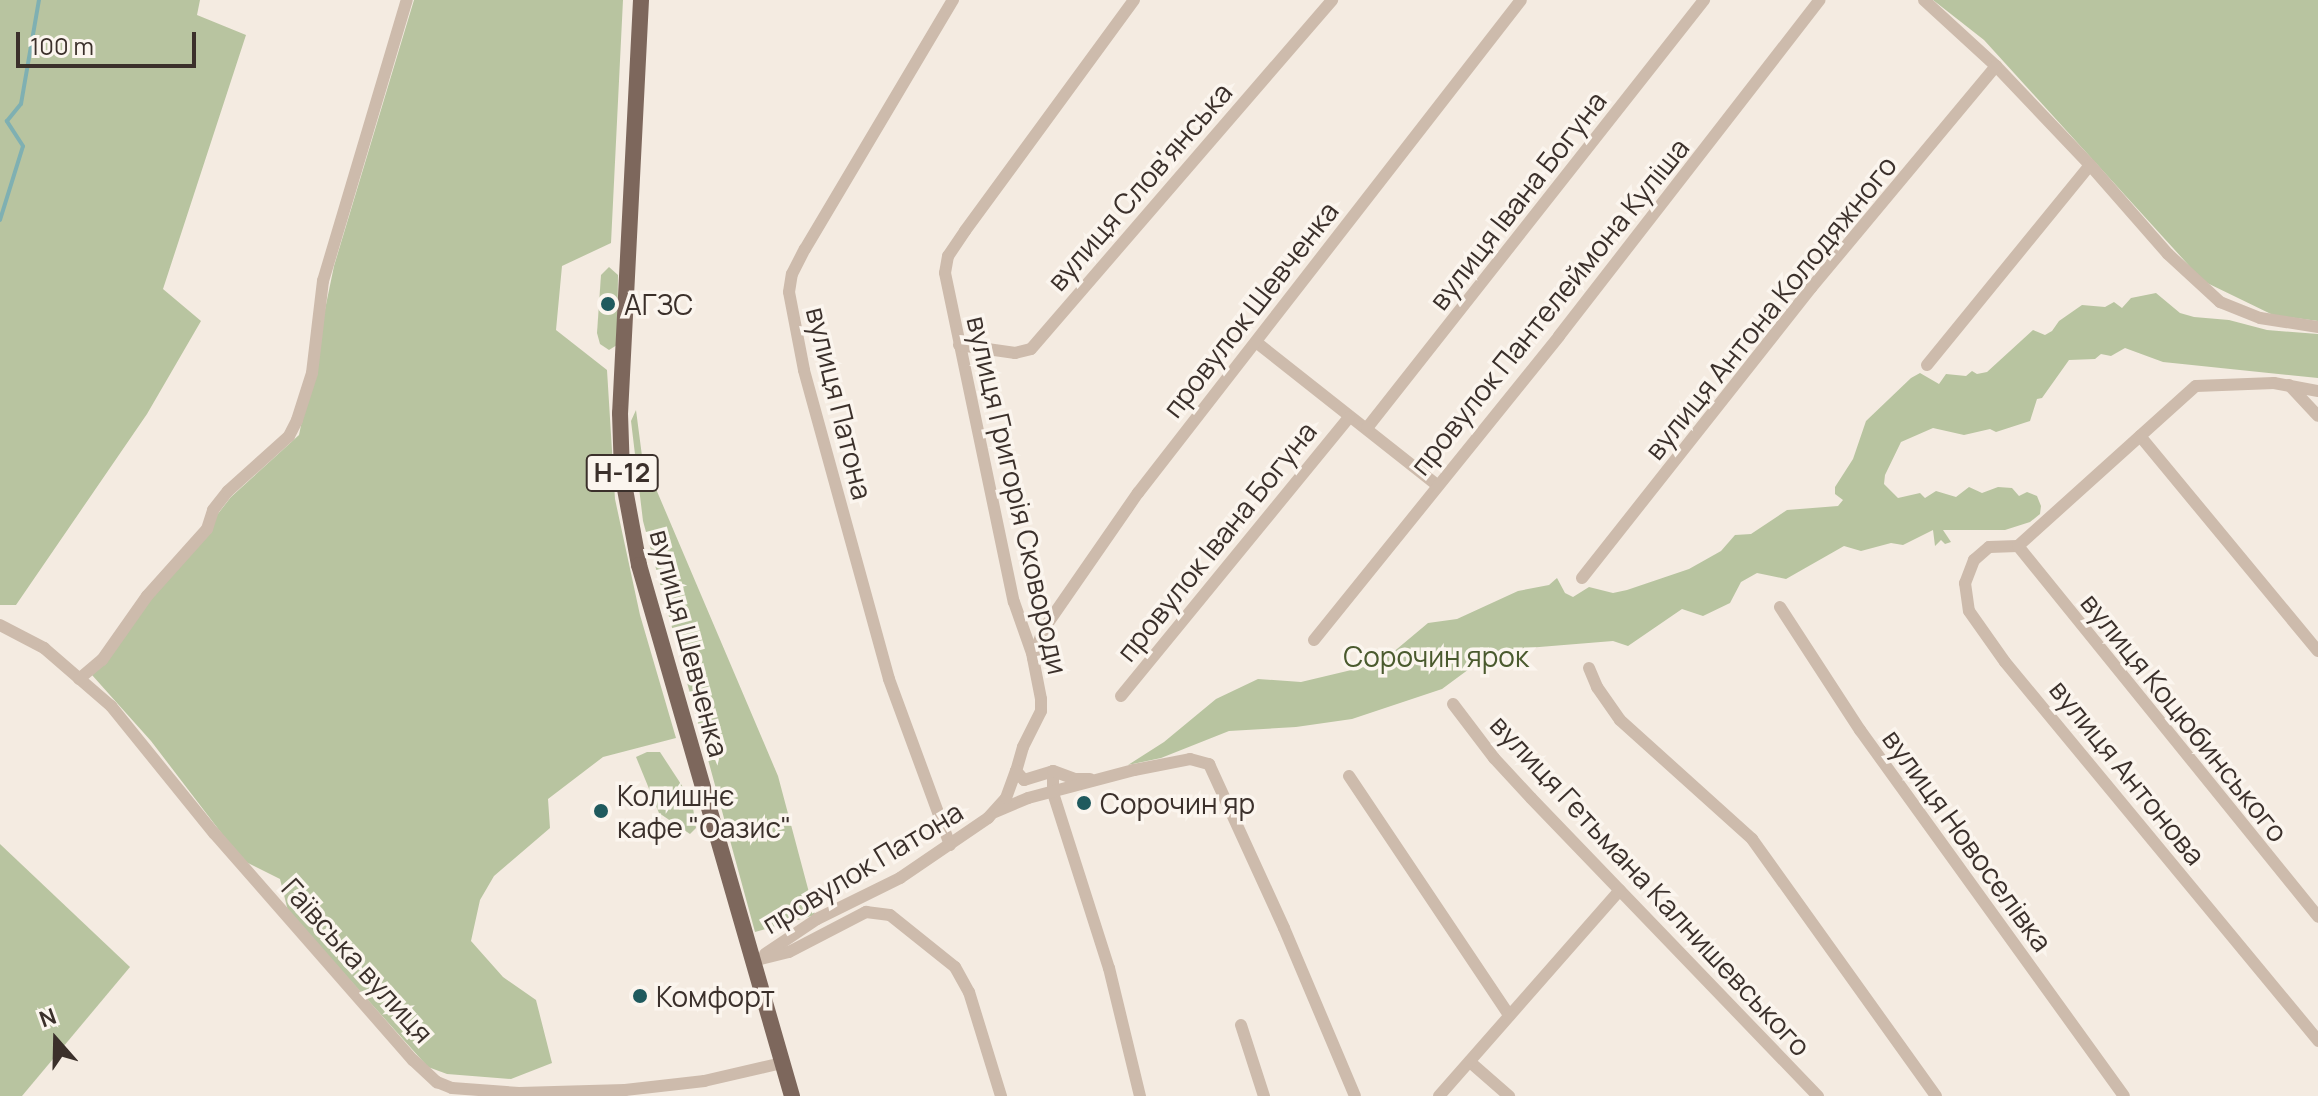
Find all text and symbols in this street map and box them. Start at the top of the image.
scale bar [20,16,200,66]
text: 100 m [30,29,94,62]
street label: вулиця Слов'янська [1040,75,1238,297]
street label: вулиця Івана Богуна [1421,84,1613,316]
street label: провулок Пантелеймона Куліша [1403,131,1695,481]
street label: вулиця Антона Колодяжного [1637,148,1903,466]
street label: провулок Шевченка [1155,194,1345,424]
place label: АГЗС [624,287,693,321]
marker: АГЗС [599,295,617,313]
street label: вулиця Патона [800,303,880,503]
street label: вулиця Григорія Сковороди [960,313,1076,677]
street label: провулок Івана Богуна [1109,414,1323,668]
road number: Н-12 [584,451,660,495]
street label: вулиця Шевченка [643,526,737,760]
street label: вулиця Коцюбинського [2074,586,2296,848]
park label: Сорочин ярок [1343,639,1529,673]
street label: вулиця Антонова [2043,673,2213,871]
street label: вулиця Гетьмана Калнишевського [1484,708,1818,1062]
street label: вулиця Новоселівка [1876,723,2060,957]
place label: Колишнє кафе "Оазис" [617,778,791,844]
place label: Сорочин яр [1100,786,1255,820]
street label: провулок Патона [756,794,968,940]
marker: Сорочин яр [1075,794,1093,812]
marker: Колишнє кафе "Оазис" [592,802,610,820]
street label: Гаївська вулиця [275,871,441,1049]
place label: Комфорт [656,979,775,1013]
marker: Комфорт [631,987,649,1005]
north arrow [16,1000,96,1080]
text: N [35,1001,60,1034]

